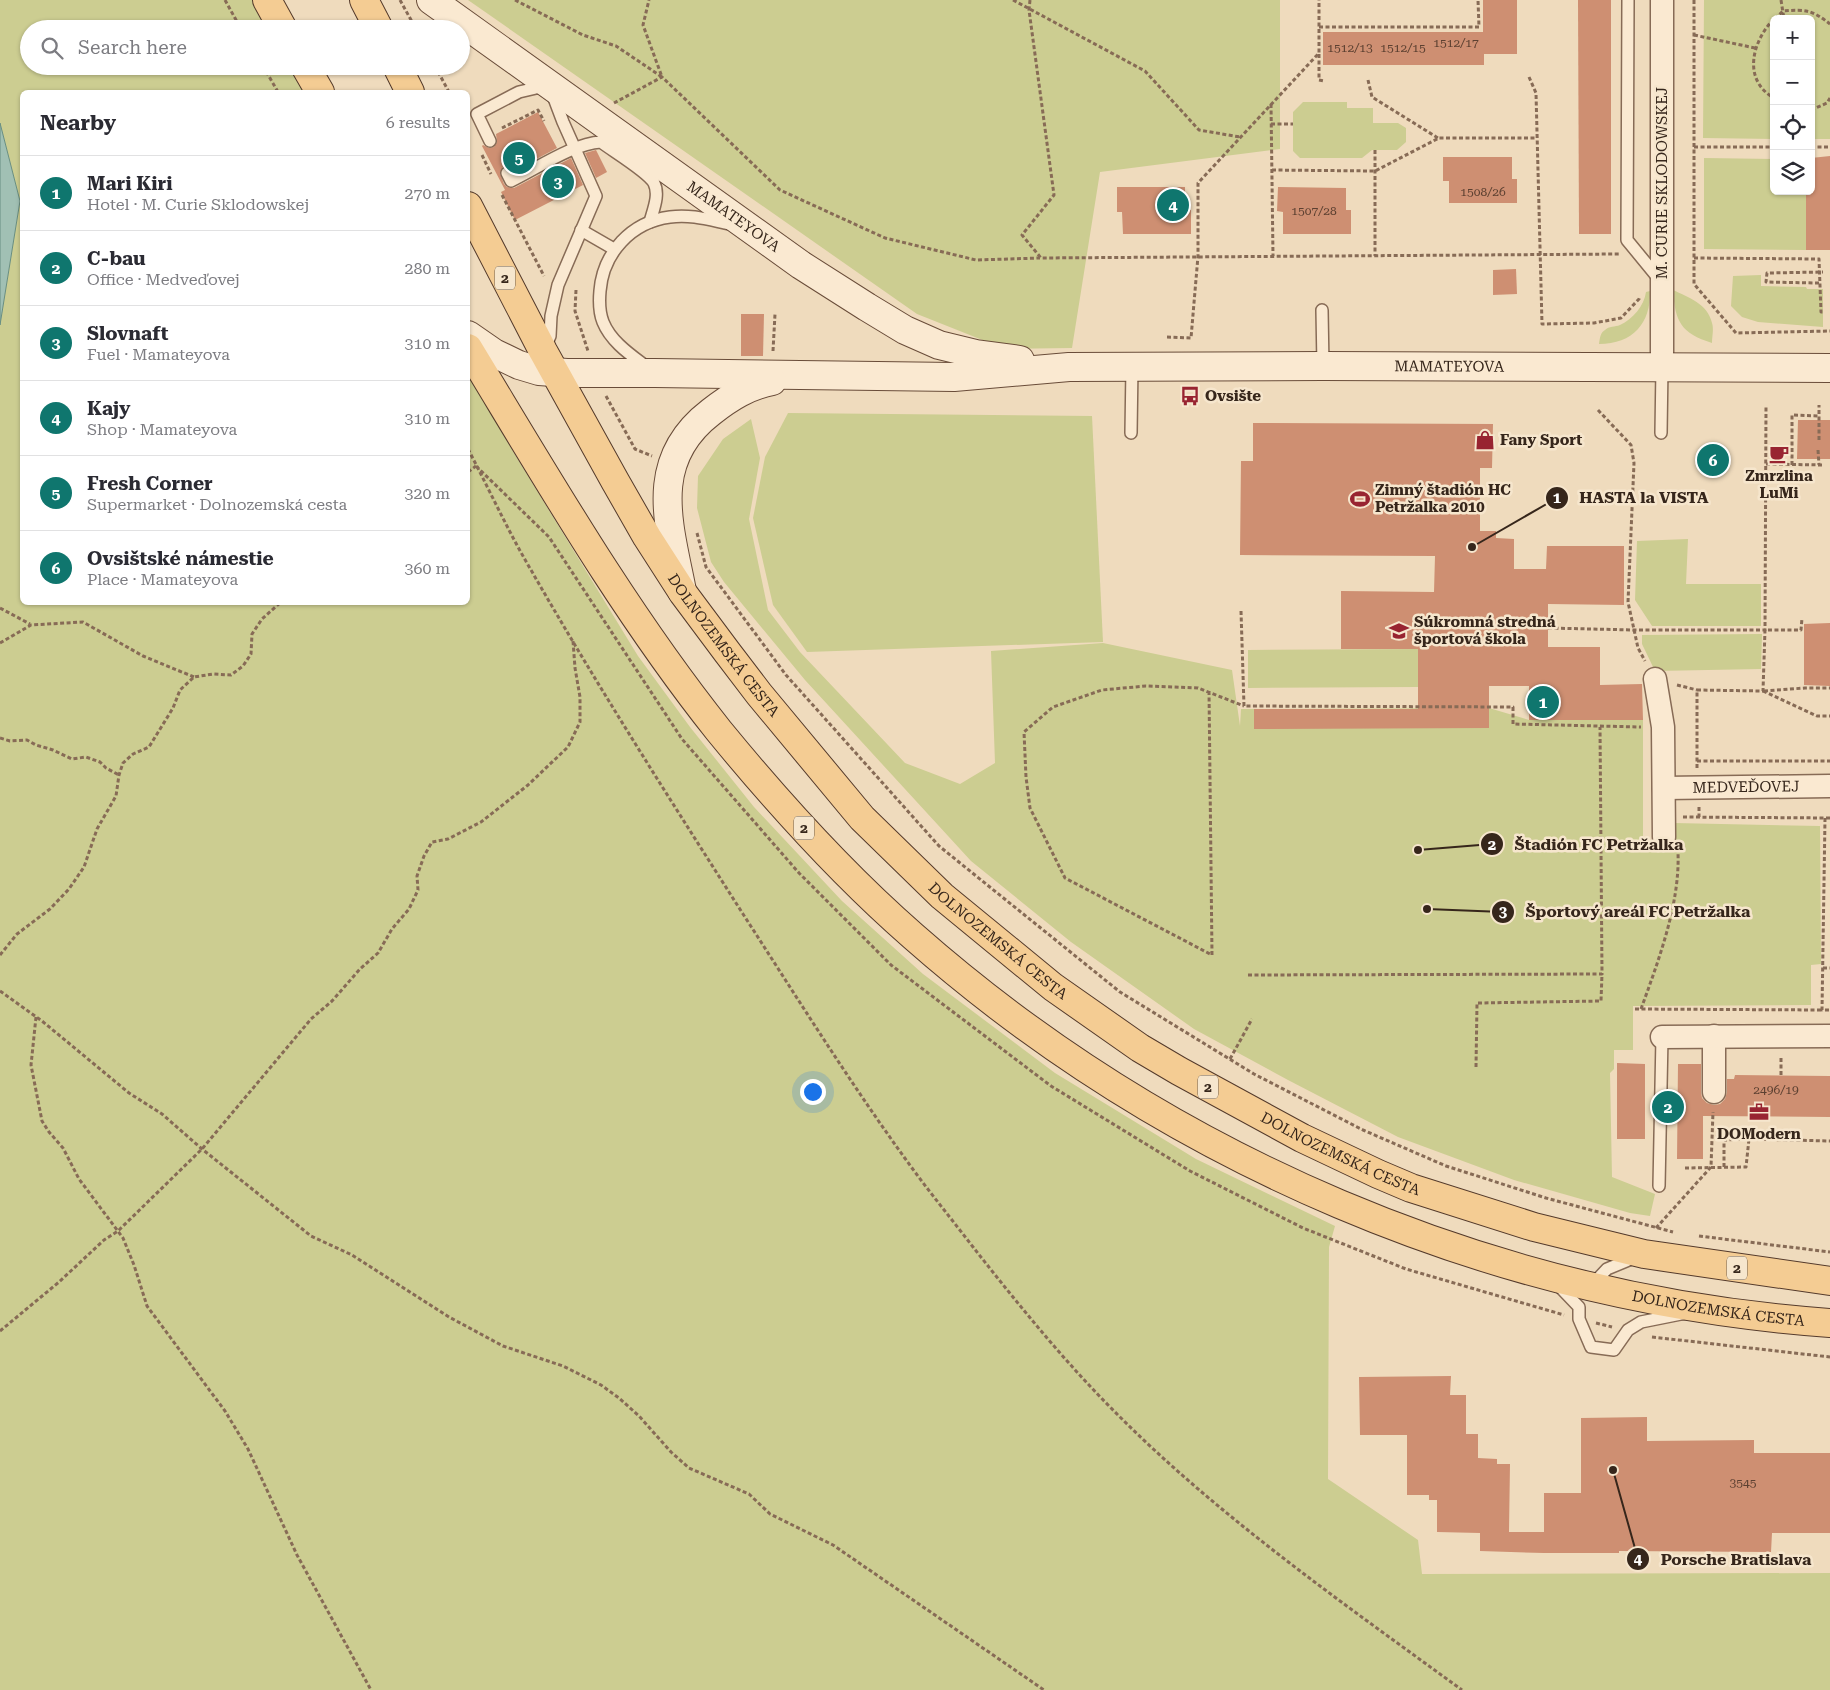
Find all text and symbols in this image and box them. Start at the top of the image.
map controls [1770,15,1815,195]
button: + [1770,15,1815,60]
search box [20,20,470,75]
icon: search [38,34,66,62]
text: Search here [78,36,187,59]
house number: 1512/17 [1433,36,1479,50]
house number: 1512/13 [1327,41,1373,55]
house number: 1512/15 [1380,41,1426,55]
button: − [1770,60,1815,105]
street label: M. CURIE SKLODOWSKEJ [1653,87,1671,279]
button: locate [1770,105,1815,150]
text: Nearby [40,111,116,135]
text: 6 results [386,113,450,132]
pin: 5 [503,139,535,177]
button: layers [1770,150,1815,195]
pin: 3 [542,163,574,201]
text: Mari Kiri [87,172,173,195]
street label: MAMATEYOVA [683,177,784,256]
text: 1 [52,184,60,203]
text: 270 m [404,184,450,203]
house number: 1508/26 [1460,185,1506,199]
pin: 4 [1157,186,1189,224]
text: Hotel · M. Curie Sklodowskej [87,195,309,214]
house number: 1507/28 [1291,204,1337,218]
text: C-bau [87,247,146,270]
text: 2 [52,259,60,278]
text: 280 m [404,259,450,278]
road number: 2 [495,266,515,290]
text: Office · Medveďovej [87,270,240,289]
text: Slovnaft [87,322,168,345]
text: 3 [52,334,60,353]
text: 310 m [404,334,450,353]
text: Fuel · Mamateyova [87,345,230,364]
street label: MAMATEYOVA [1394,357,1505,376]
bus stop icon: Ovsište [1179,385,1201,407]
place label: Ovsište [1205,387,1261,405]
text: Kajy [87,397,130,420]
text: 4 [52,409,60,428]
text: 310 m [404,409,450,428]
text: Shop · Mamateyova [87,420,237,439]
shop icon: Fany Sport [1474,429,1496,451]
place label: Fany Sport [1500,431,1582,449]
pin: 6 [1697,441,1729,479]
cafe icon: Zmrzlina LuMi [1768,443,1790,465]
place label: Zmrzlina LuMi [1745,467,1813,502]
text: Fresh Corner [87,472,213,495]
place label: Zimný štadión HC Petržalka 2010 [1375,481,1511,516]
callout: HASTA la VISTA [1544,482,1719,513]
text: 5 [52,484,60,503]
text: 320 m [404,484,450,503]
sports icon: Zimný štadión HC Petržalka 2010 [1349,488,1371,510]
text: HASTA la VISTA [1579,488,1709,507]
text: 1 [1553,489,1562,507]
text: Supermarket · Dolnozemská cesta [87,495,347,514]
text: Ovsištské námestie [87,547,274,570]
text: 6 [52,559,60,578]
text: 360 m [404,559,450,578]
text: Place · Mamateyova [87,570,238,589]
street label: DOLNOZEMSKÁ CESTA [664,570,783,721]
place label: Súkromná stredná športová škola [1414,613,1556,648]
school or university icon: Súkromná stredná športová škola [1388,620,1410,642]
pin: 1 [1527,683,1559,721]
street label: MEDVEĎOVEJ [1692,777,1800,797]
road number: 2 [794,816,814,840]
callout: Štadión FC Petržalka [1479,829,1693,860]
text: Štadión FC Petržalka [1515,835,1684,854]
text: 2 [1488,836,1496,854]
street label: DOLNOZEMSKÁ CESTA [925,879,1071,1004]
callout: Športový areál FC Petržalka [1491,896,1761,927]
text: Športový areál FC Petržalka [1525,902,1751,921]
text: 3 [1499,903,1508,921]
road number: 2 [1198,1076,1218,1098]
your location [800,1079,826,1105]
house number: 2496/19 [1753,1083,1799,1097]
pin: 2 [1652,1088,1684,1126]
office icon: DOModern [1748,1101,1770,1123]
street label: DOLNOZEMSKÁ CESTA [1258,1108,1423,1199]
place label: DOModern [1717,1125,1801,1143]
road number: 2 [1727,1256,1747,1280]
street label: DOLNOZEMSKÁ CESTA [1630,1287,1806,1330]
house number: 3545 [1730,1476,1757,1490]
callout: Porsche Bratislava [1625,1543,1821,1574]
text: 4 [1634,1550,1643,1568]
text: Porsche Bratislava [1661,1550,1812,1569]

